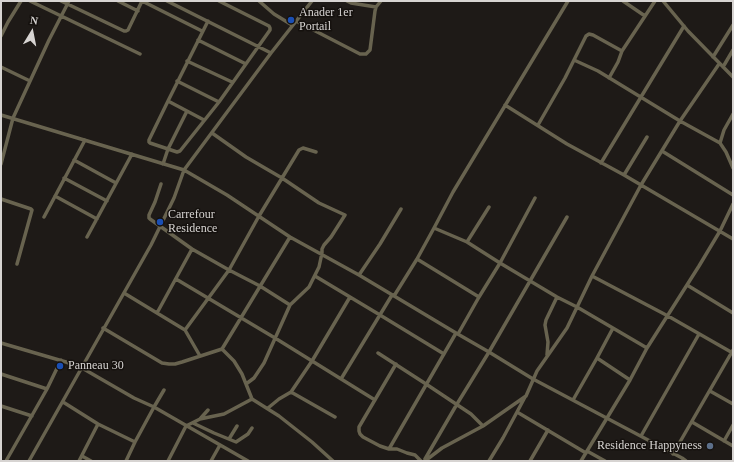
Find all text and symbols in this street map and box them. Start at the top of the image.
place label: Anader 1er Portail [299,6,353,34]
north arrow [12,12,52,52]
text: N [29,14,39,27]
marker: Anader 1er Portail [286,15,296,25]
place label: Carrefour Residence [168,208,217,236]
marker: Carrefour Residence [155,217,165,227]
place label: Panneau 30 [68,359,124,373]
marker: Panneau 30 [55,361,65,371]
place label: Residence Happyness [597,439,702,453]
marker: Residence Happyness [705,441,715,451]

